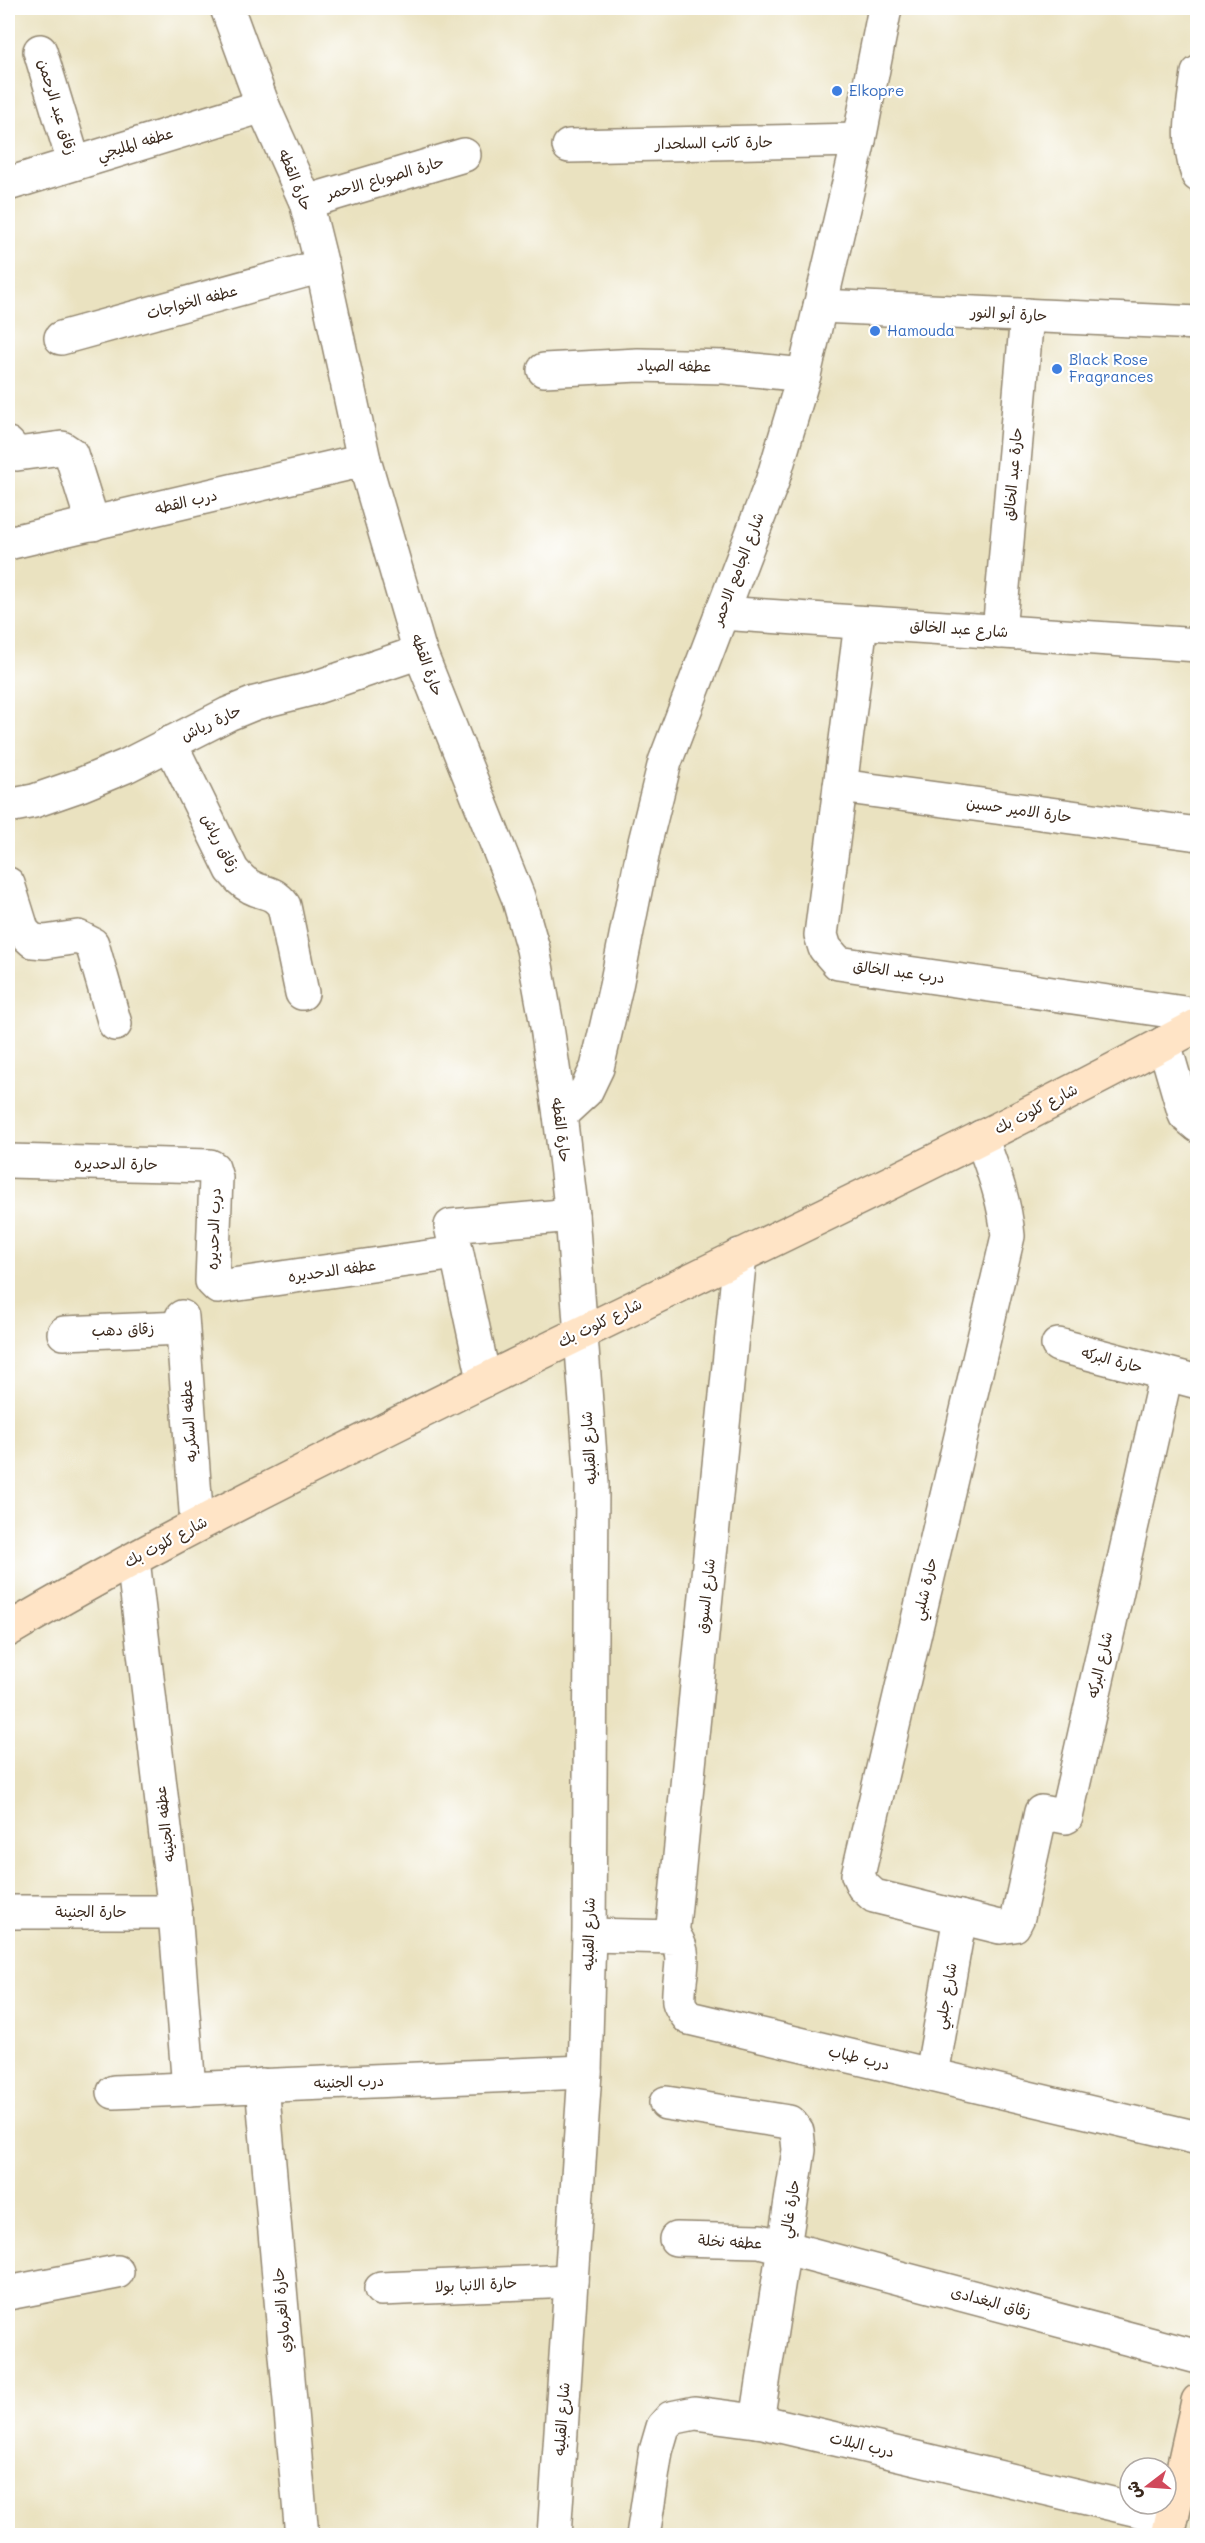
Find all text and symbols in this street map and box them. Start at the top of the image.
street label: زقاق عبد الرحمن [34,56,82,157]
place label: Elkopre [849,80,904,100]
marker: Elkopre [830,84,844,98]
street label: عطفه المليجي [94,122,176,168]
street label: حارة كاتب السلحدار [654,131,773,153]
street label: حارة القطه [274,146,317,214]
street label: حارة الصوباع الاحمر [322,151,446,205]
street label: عطفه الخواجات [144,279,239,323]
street label: حارة أبو النور [969,301,1048,326]
place label: Hamouda [887,320,955,340]
marker: Hamouda [868,324,882,338]
place label: Black Rose Fragrances [1069,349,1154,386]
street label: عطفه الصياد [637,354,711,376]
marker: Black Rose Fragrances [1050,362,1064,376]
street label: حارة عبد الخالق [998,426,1026,521]
street label: درب القطه [153,484,219,518]
street label: شارع الجامع الاحمر [706,509,770,631]
street label: شارع عبد الخالق [909,615,1009,642]
street label: حارة القطه [407,631,448,699]
street label: حارة رياش [177,699,244,745]
street label: حارة الامير حسين [965,792,1073,826]
street label: زقاق رياش [197,810,245,875]
street label: درب عبد الخالق [852,955,946,987]
street label: شارع كلوت بك [990,1078,1081,1139]
street label: حارة القطه [548,1096,576,1163]
street label: حارة الدحديره [74,1152,158,1174]
street label: درب الدحديره [202,1187,224,1271]
street label: عطفه الدحديره [287,1254,377,1286]
street label: شارع كلوت بك [554,1293,645,1352]
street label: زقاق دهب [91,1318,155,1340]
street label: حارة البركه [1079,1341,1145,1377]
street label: عطفه السكريه [175,1379,201,1463]
street label: شارع القبليه [575,1411,602,1485]
street label: شارع كلوت بك [121,1511,211,1572]
street label: حارة شلبي [907,1555,945,1623]
street label: شارع السوق [691,1557,720,1635]
street label: شارع البركه [1082,1630,1117,1700]
street label: عطفه الجنينه [149,1785,179,1863]
street label: شارع القبليه [577,1897,600,1971]
street label: حارة الجنينة [55,1901,127,1921]
street label: شارع جلبي [929,1961,965,2031]
street label: درب طباب [827,2040,892,2074]
street label: درب الجنينه [314,2070,384,2092]
street label: حارة غالي [775,2178,807,2240]
street label: عطفه نخلة [698,2229,763,2253]
street label: حارة الغرماوي [267,2266,297,2354]
street label: حارة الانبا بولا [434,2272,518,2296]
street label: زقاق البغدادى [949,2281,1034,2321]
street label: شارع القبليه [548,2382,575,2456]
street label: درب البلات [828,2427,897,2461]
north arrow [1118,2456,1178,2516]
text: ش [1121,2479,1146,2502]

